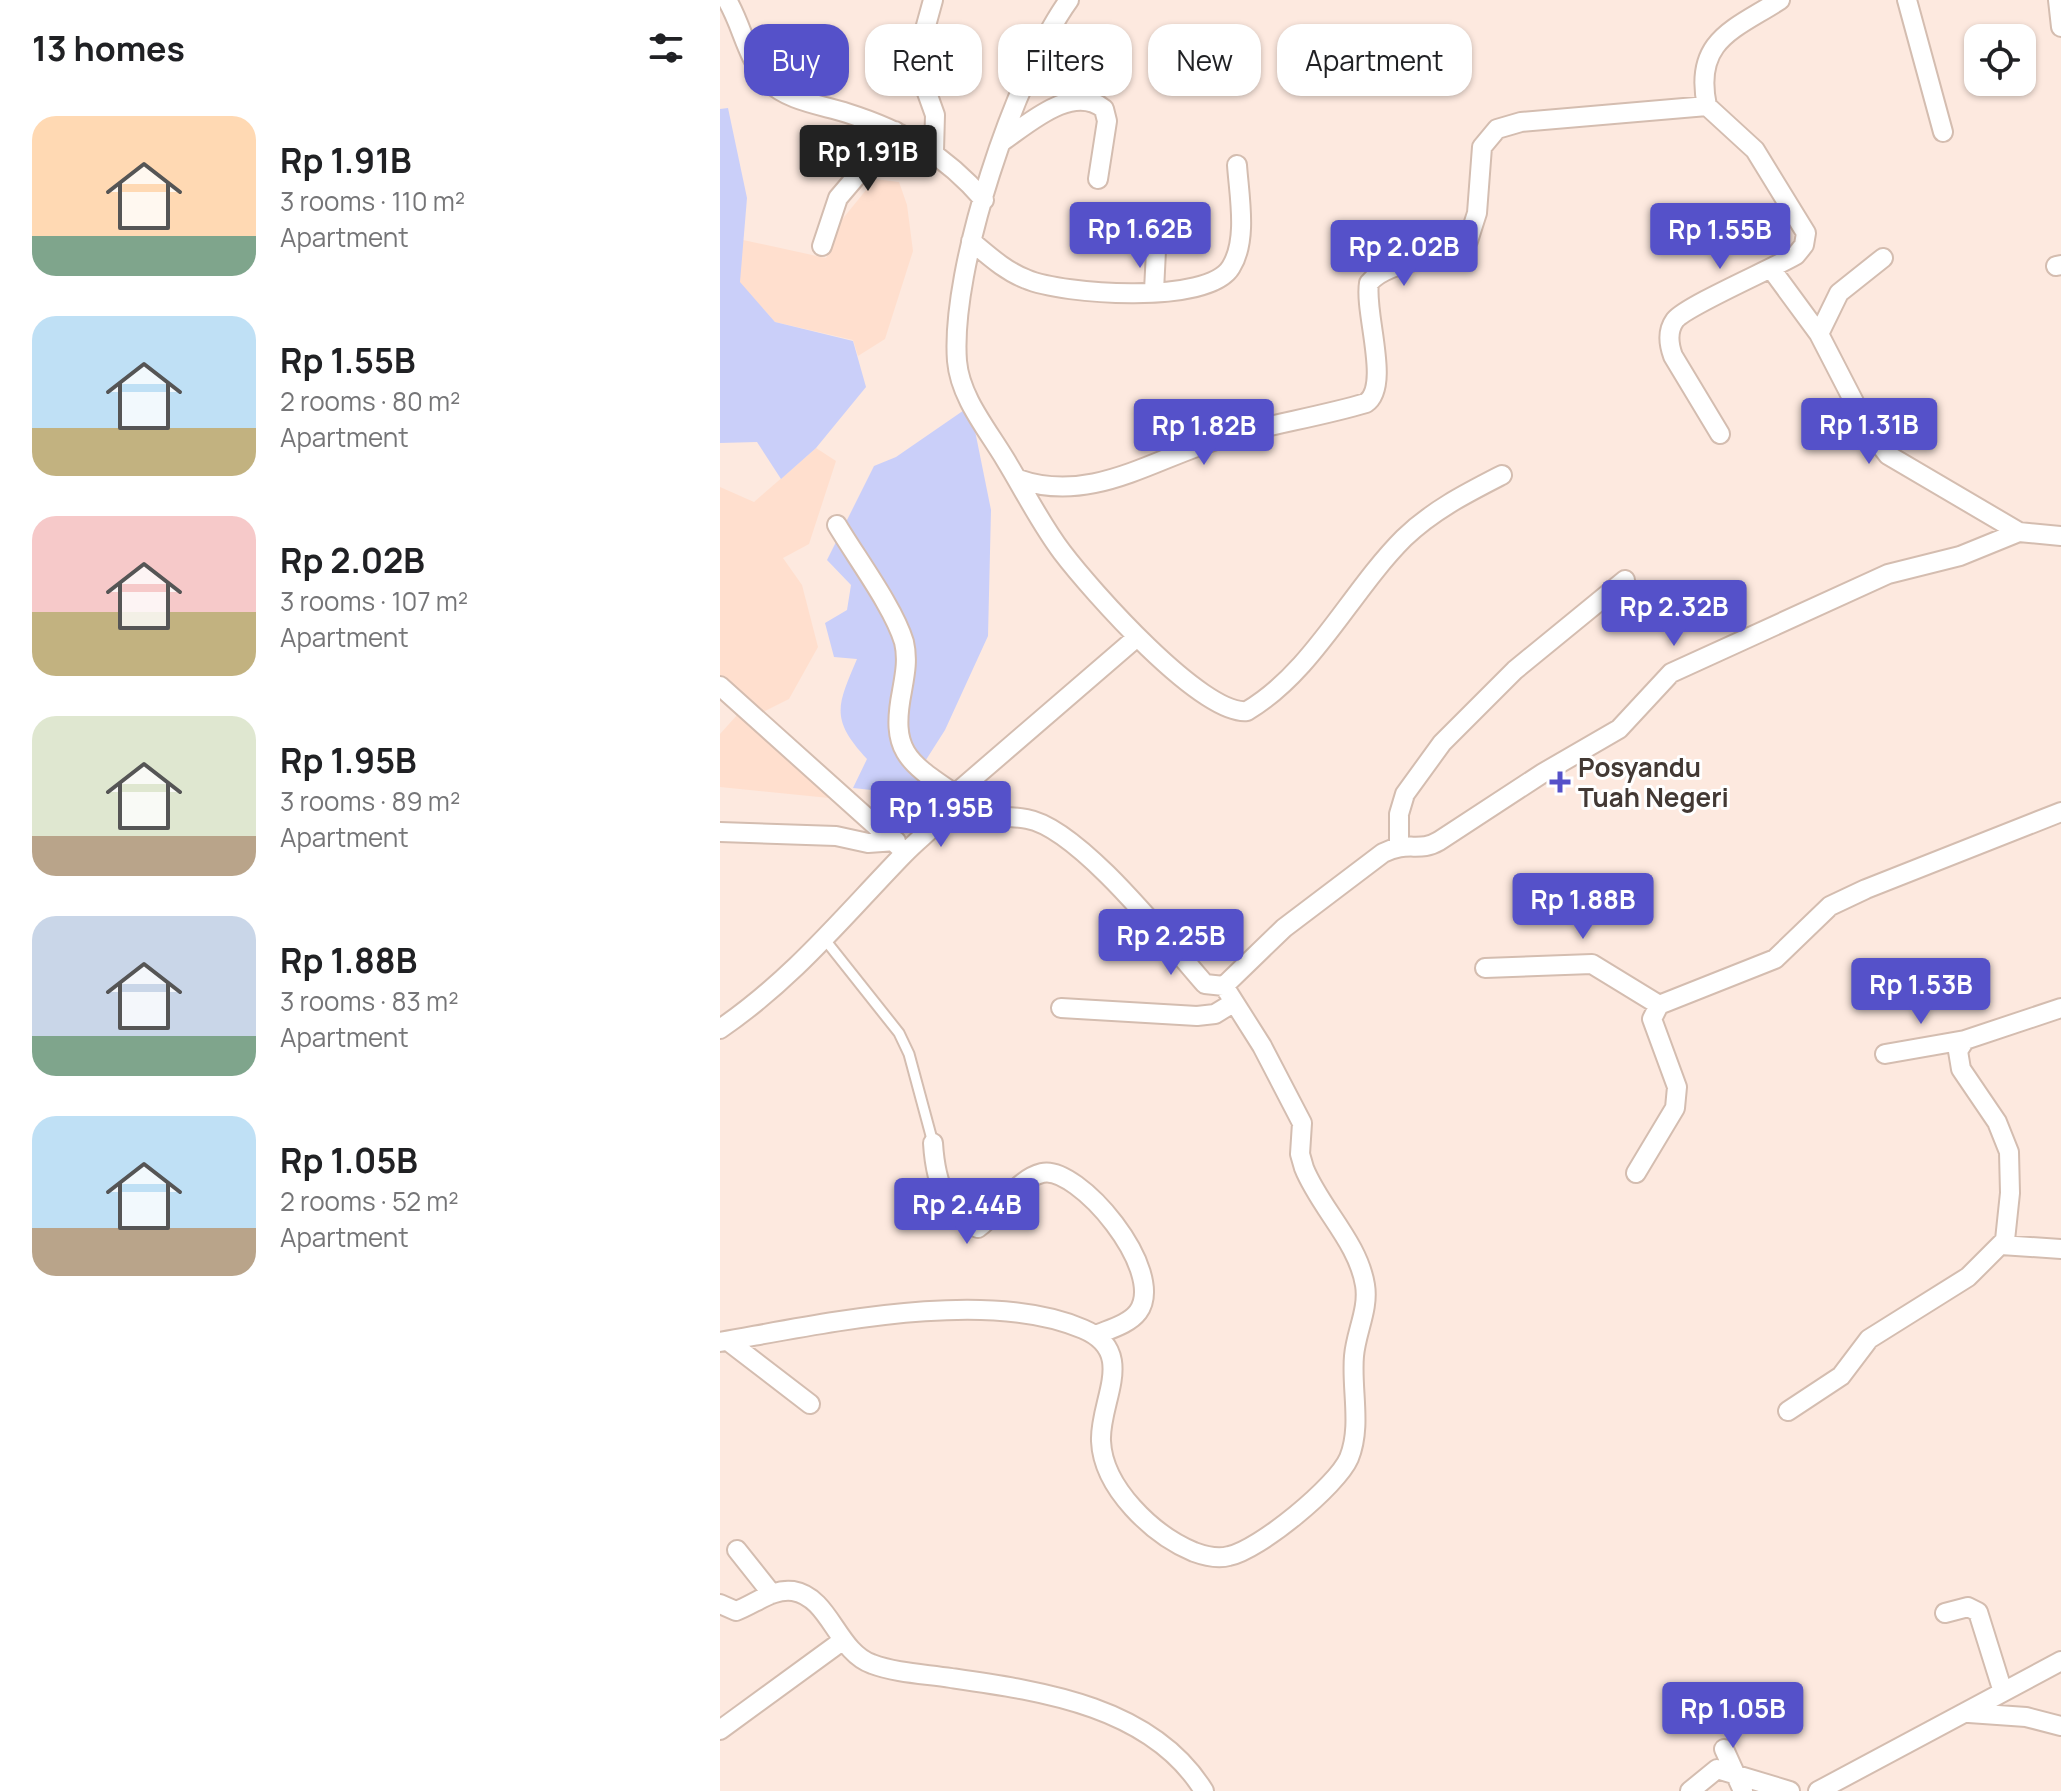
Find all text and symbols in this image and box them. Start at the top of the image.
chip: Buy [744,24,849,96]
chip: Rent [865,24,982,96]
chip: Filters [998,24,1132,96]
chip: New [1148,24,1261,96]
chip: Apartment [1277,24,1472,96]
map controls [1964,24,2036,96]
button: locate [1964,24,2036,96]
text: 13 homes [32,25,185,71]
icon: filters [644,26,688,70]
pin: Rp 1.91B [785,125,951,193]
text: Rp 1.91B [818,133,918,169]
text: Rp 1.91B [280,137,412,183]
icon: home [96,148,192,244]
text: 3 rooms · 110 m² [280,183,465,219]
pin: Rp 1.62B [1057,202,1223,270]
pin: Rp 1.55B [1637,203,1803,271]
text: Rp 1.62B [1088,210,1192,246]
text: Rp 1.55B [1668,211,1772,247]
text: Apartment [280,219,409,255]
pin: Rp 2.02B [1321,220,1487,288]
text: Rp 2.02B [1349,228,1459,264]
text: Rp 1.55B [280,337,415,383]
icon: home [96,348,192,444]
text: 2 rooms · 80 m² [280,383,460,419]
pin: Rp 1.31B [1786,398,1952,466]
pin: Rp 1.82B [1121,399,1287,467]
text: Rp 1.31B [1819,406,1919,442]
text: Rp 1.82B [1152,407,1256,443]
text: Apartment [280,419,409,455]
text: Rp 2.02B [280,537,425,583]
icon: home [96,548,192,644]
pin: Rp 2.32B [1591,580,1757,648]
text: 3 rooms · 107 m² [280,583,468,619]
text: Rp 2.32B [1620,588,1728,624]
text: Apartment [280,619,409,655]
text: Rp 1.95B [280,737,417,783]
icon: home [96,748,192,844]
place label: Posyandu Tuah Negeri [1578,749,1729,815]
marker: Posyandu Tuah Negeri [1549,771,1571,793]
pin: Rp 1.95B [858,781,1024,849]
text: 3 rooms · 89 m² [280,783,460,819]
text: Rp 1.95B [889,789,993,825]
text: Apartment [280,819,409,855]
pin: Rp 1.88B [1500,873,1666,941]
text: Rp 1.88B [1531,881,1635,917]
pin: Rp 2.25B [1088,909,1254,977]
text: Rp 2.25B [1117,917,1225,953]
text: Rp 1.88B [280,937,417,983]
icon: home [96,948,192,1044]
pin: Rp 1.53B [1838,958,2004,1026]
text: Rp 1.53B [1869,966,1973,1002]
text: 3 rooms · 83 m² [280,983,459,1019]
text: Apartment [280,1019,409,1055]
text: Rp 1.05B [280,1137,418,1183]
icon: home [96,1148,192,1244]
pin: Rp 2.44B [884,1178,1050,1246]
text: 2 rooms · 52 m² [280,1183,459,1219]
text: Rp 2.44B [912,1186,1022,1222]
text: Apartment [280,1219,409,1255]
pin: Rp 1.05B [1650,1682,1816,1750]
text: Rp 1.05B [1680,1690,1786,1726]

